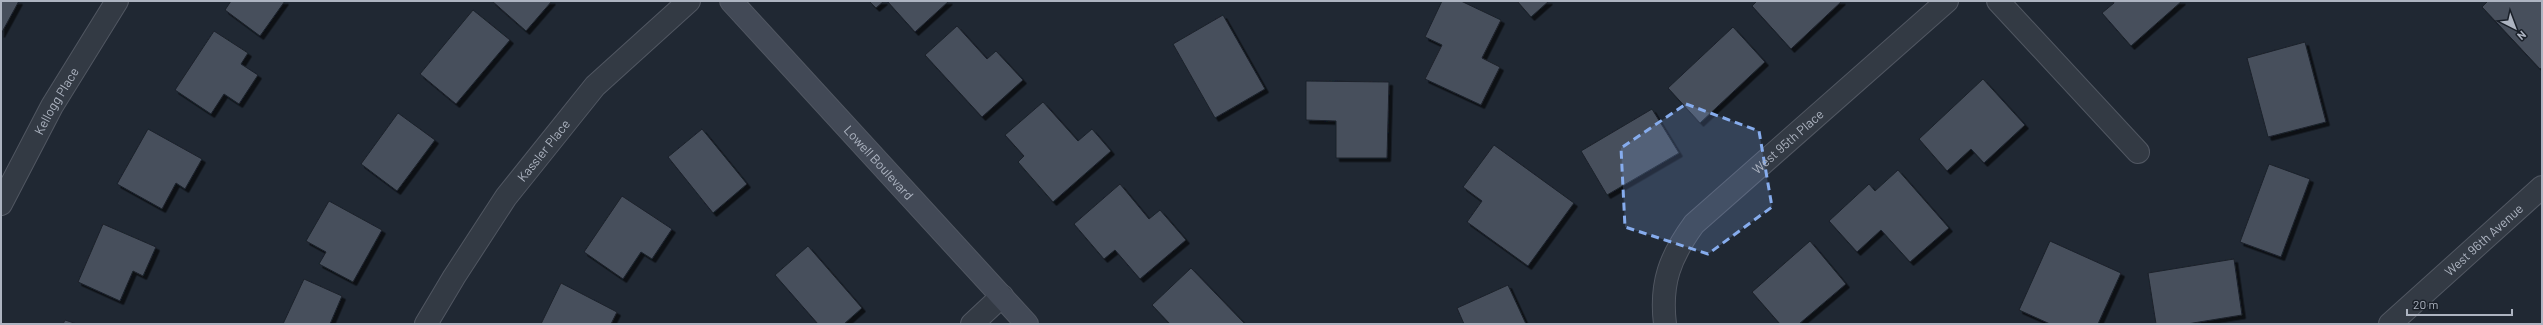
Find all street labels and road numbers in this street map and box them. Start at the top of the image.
street label: Kellogg Place [31,64,82,137]
street label: West 95th Place [1749,106,1827,177]
street label: Kassler Place [514,116,573,185]
street label: Lowell Boulevard [841,122,917,203]
street label: West 96th Avenue [2441,200,2526,279]

